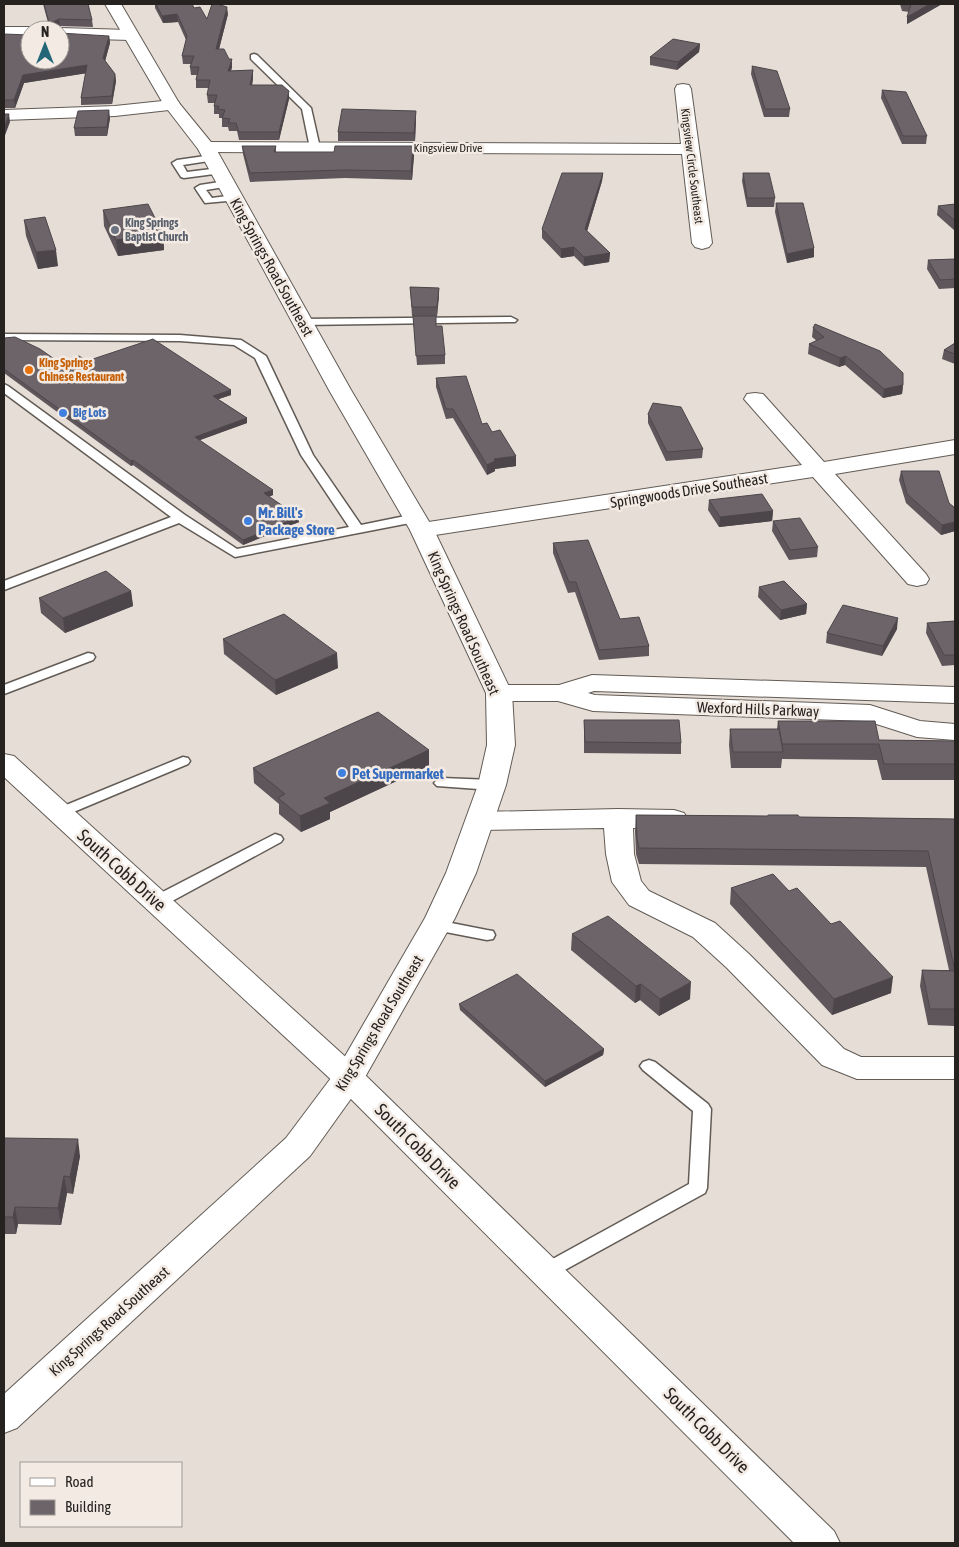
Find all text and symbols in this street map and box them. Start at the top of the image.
north arrow [20,20,70,70]
text: N [41,24,49,40]
street label: Kingsview Circle Southeast [678,107,706,225]
street label: Kingsview Drive [414,141,483,155]
street label: King Springs Road Southeast [227,195,317,339]
place label: King Springs Baptist Church [125,216,189,244]
marker: King Springs Baptist Church [109,224,121,236]
place label: King Springs Chinese Restaurant [39,356,125,384]
marker: King Springs Chinese Restaurant [23,364,35,376]
place label: Big Lots [73,406,107,420]
marker: Big Lots [57,407,69,419]
street label: Springwoods Drive Southeast [609,469,769,511]
place label: Mr. Bill's Package Store [258,504,335,538]
marker: Mr. Bill's Package Store [242,515,254,527]
street label: King Springs Road Southeast [425,549,503,697]
street label: Wexford Hills Parkway [697,698,819,720]
place label: Pet Supermarket [352,765,445,782]
marker: Pet Supermarket [336,767,348,779]
street label: South Cobb Drive [73,825,171,915]
street label: King Springs Road Southeast [332,952,426,1094]
street label: South Cobb Drive [371,1099,465,1193]
street label: King Springs Road Southeast [46,1263,172,1379]
street label: South Cobb Drive [660,1383,754,1477]
legend [20,1462,182,1527]
text: Road [65,1473,94,1490]
text: Building [65,1498,111,1515]

